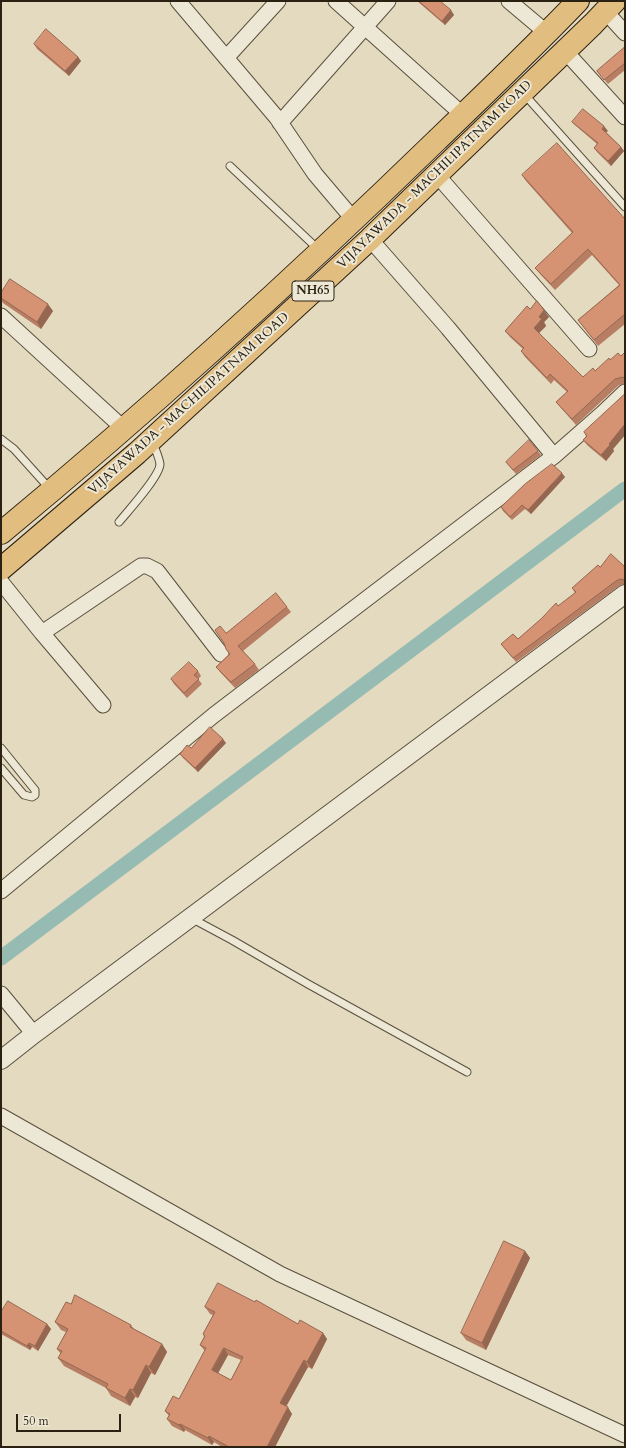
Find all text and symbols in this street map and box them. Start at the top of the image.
street label: VIJAYAWADA - MACHILIPATNAM ROAD [334,78,536,272]
road number: NH65 [292,281,334,301]
street label: VIJAYAWADA - MACHILIPATNAM ROAD [86,310,292,498]
scale bar [18,1406,123,1432]
text: 50 m [23,1413,49,1429]

